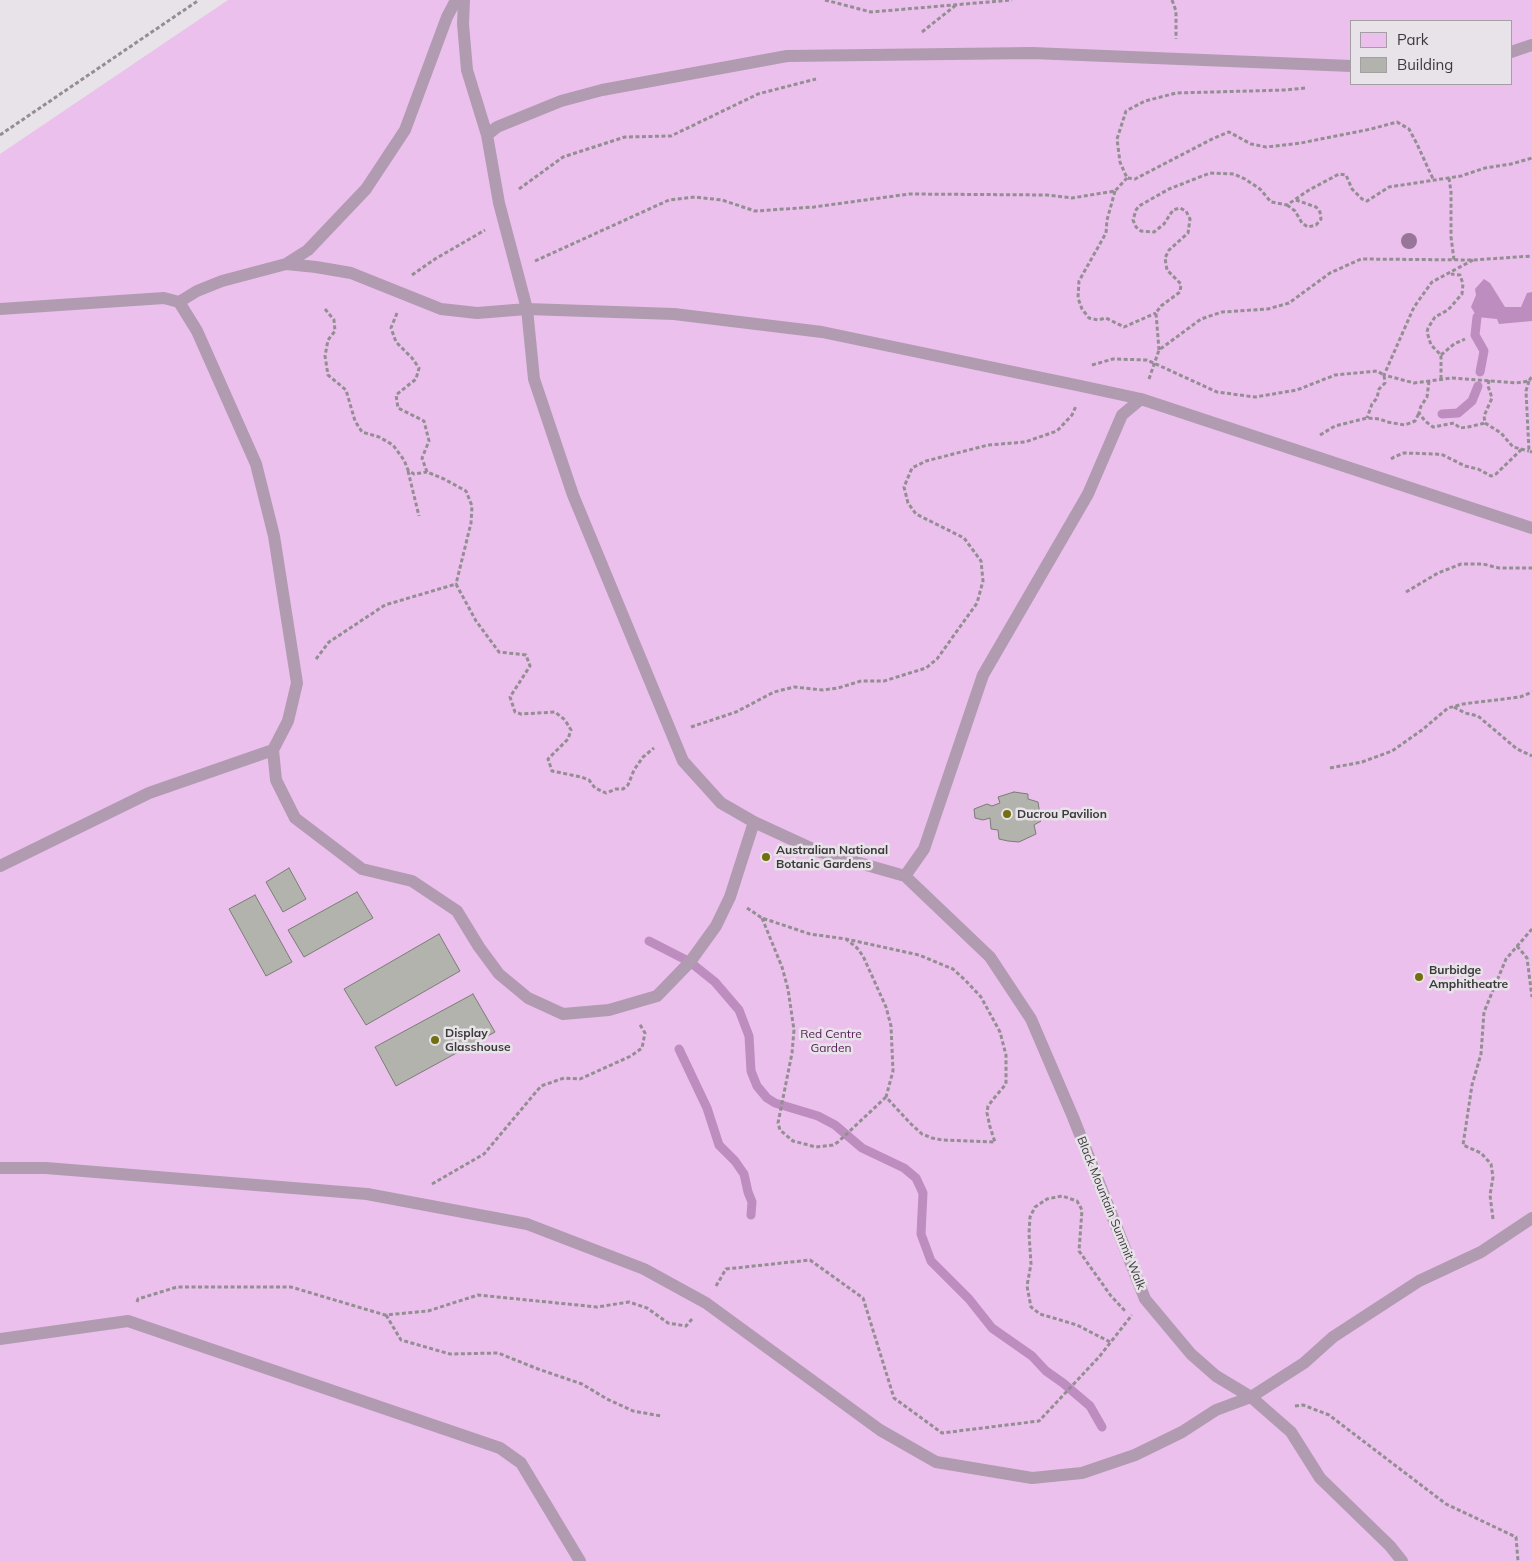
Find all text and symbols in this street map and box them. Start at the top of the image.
legend [1350,20,1512,85]
text: Park [1397,30,1429,49]
text: Building [1397,55,1453,74]
place label: Ducrou Pavilion [1017,807,1107,821]
marker: Ducrou Pavilion [1001,808,1013,820]
place label: Australian National Botanic Gardens [776,843,888,871]
marker: Australian National Botanic Gardens [760,851,772,863]
place label: Burbidge Amphitheatre [1429,963,1508,991]
marker: Burbidge Amphitheatre [1413,971,1425,983]
place label: Display Glasshouse [445,1026,511,1054]
park label: Red Centre Garden [800,1027,862,1055]
marker: Display Glasshouse [429,1034,441,1046]
street label: Black Mountain Summit Walk [1074,1134,1148,1292]

